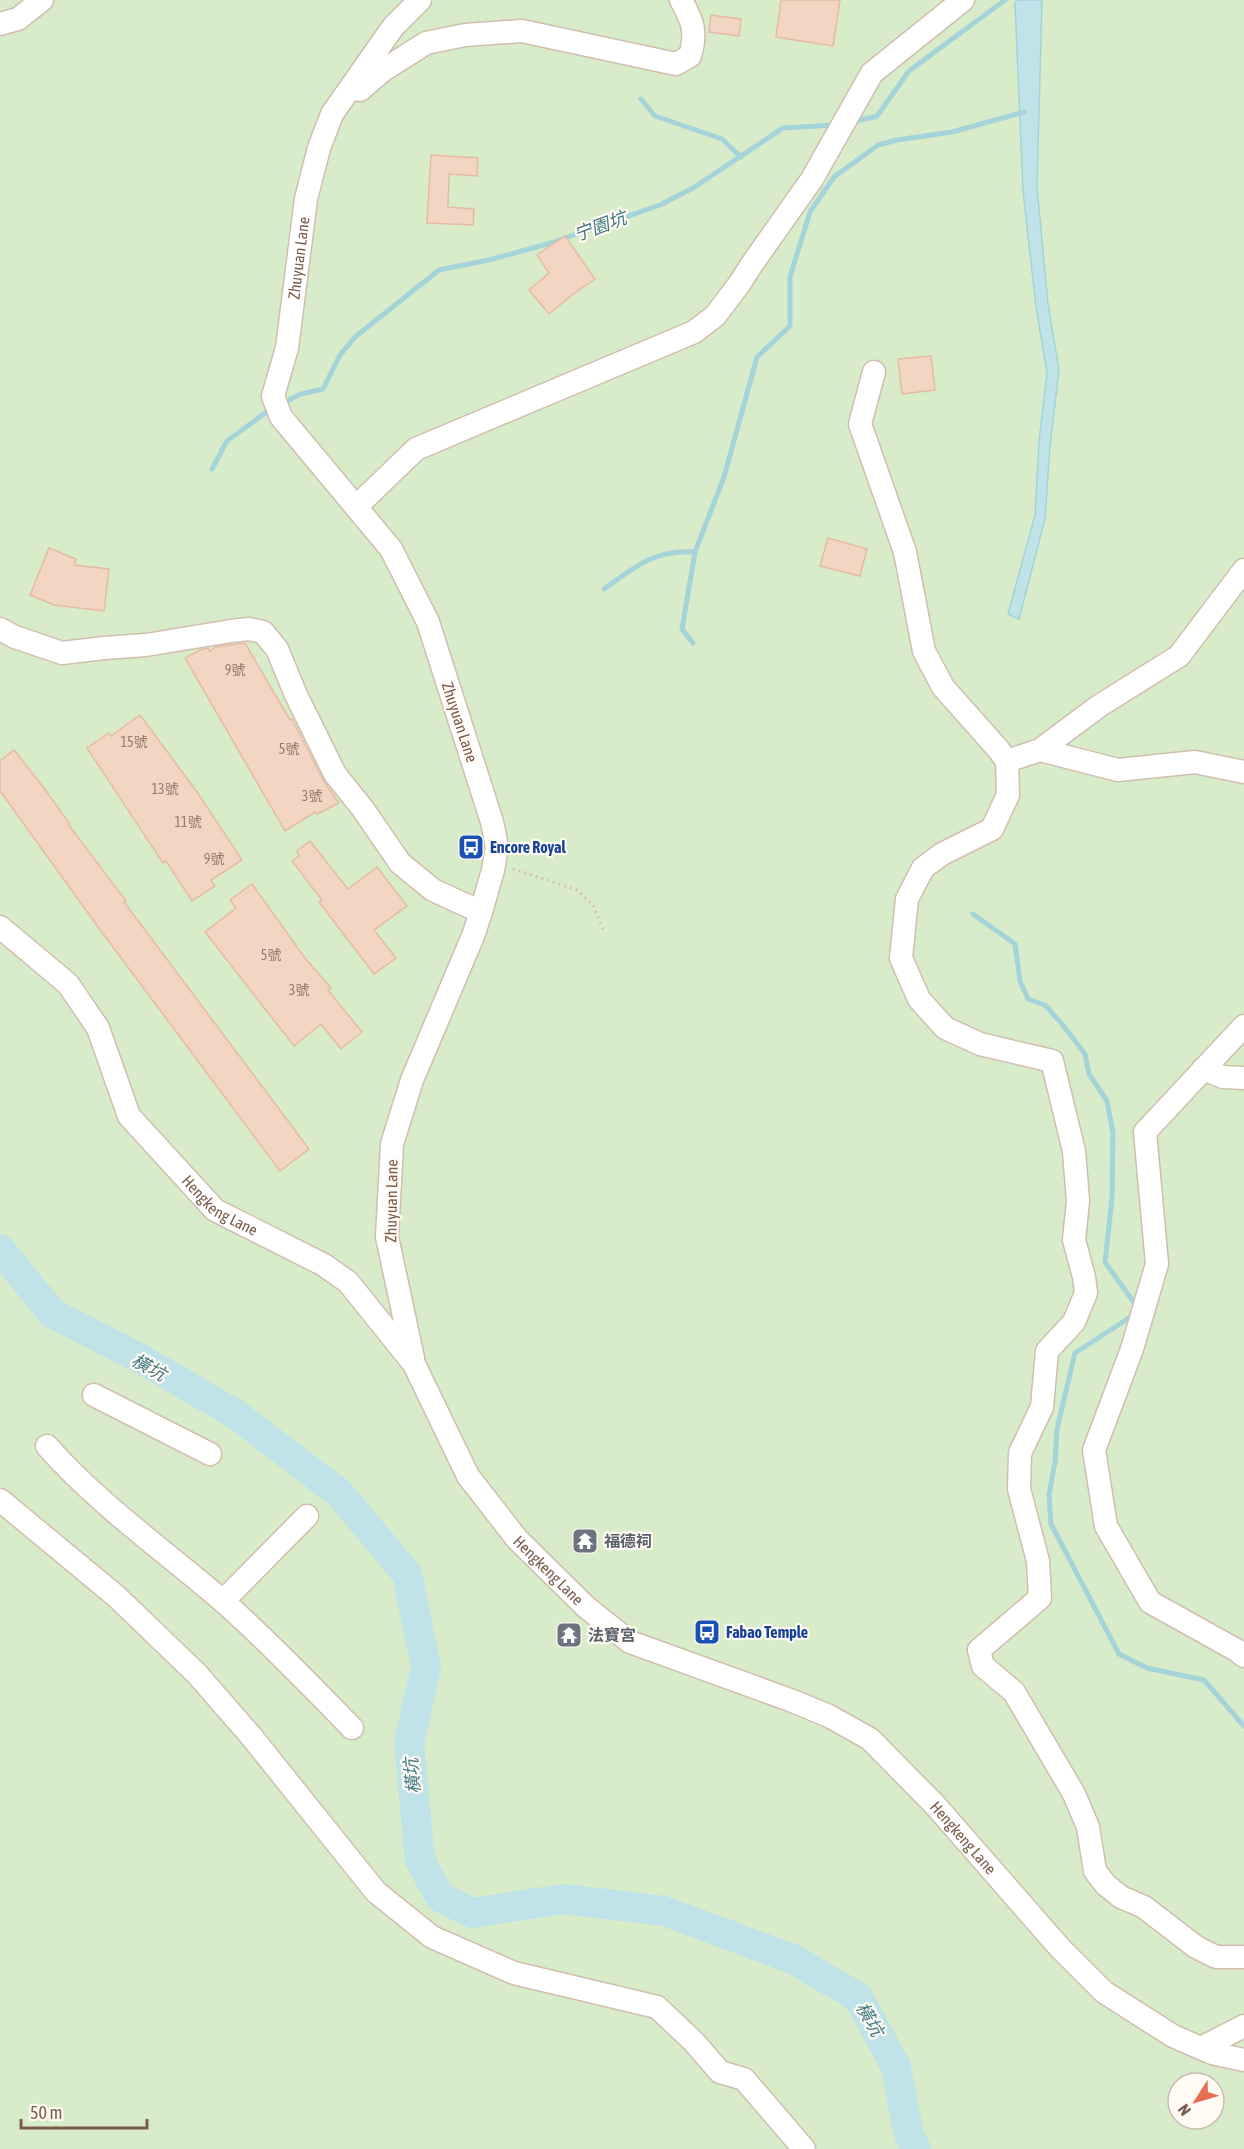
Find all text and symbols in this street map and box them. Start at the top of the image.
water label: 宁園坑 [571,206,632,245]
street label: Zhuyuan Lane [284,216,313,300]
house number: 9號 [225,662,245,678]
street label: Zhuyuan Lane [438,680,481,765]
house number: 15號 [120,734,148,750]
house number: 5號 [279,741,299,757]
house number: 13號 [151,781,179,797]
house number: 3號 [302,788,322,804]
house number: 11號 [174,814,202,830]
bus stop icon: Encore Royal [456,832,486,862]
place label: Encore Royal [490,838,566,856]
house number: 9號 [204,851,224,867]
house number: 5號 [261,947,281,963]
house number: 3號 [289,982,309,998]
street label: Zhuyuan Lane [381,1159,402,1243]
street label: Hengkeng Lane [179,1171,261,1239]
water label: 橫坑 [128,1349,172,1386]
temple icon: 福德祠 [570,1526,600,1556]
street label: Hengkeng Lane [510,1532,587,1608]
place label: 福德祠 [604,1532,652,1550]
bus stop icon: Fabao Temple [692,1617,722,1647]
temple icon: 法寶宮 [554,1620,584,1650]
place label: Fabao Temple [726,1623,808,1641]
place label: 法寶宮 [588,1626,636,1644]
water label: 橫坑 [400,1754,424,1795]
street label: Hengkeng Lane [927,1798,1000,1878]
water label: 橫坑 [852,1998,890,2042]
north arrow [1166,2071,1226,2131]
scale bar [21,2092,147,2130]
text: N [1174,2101,1194,2119]
text: 50 m [30,2102,62,2123]

